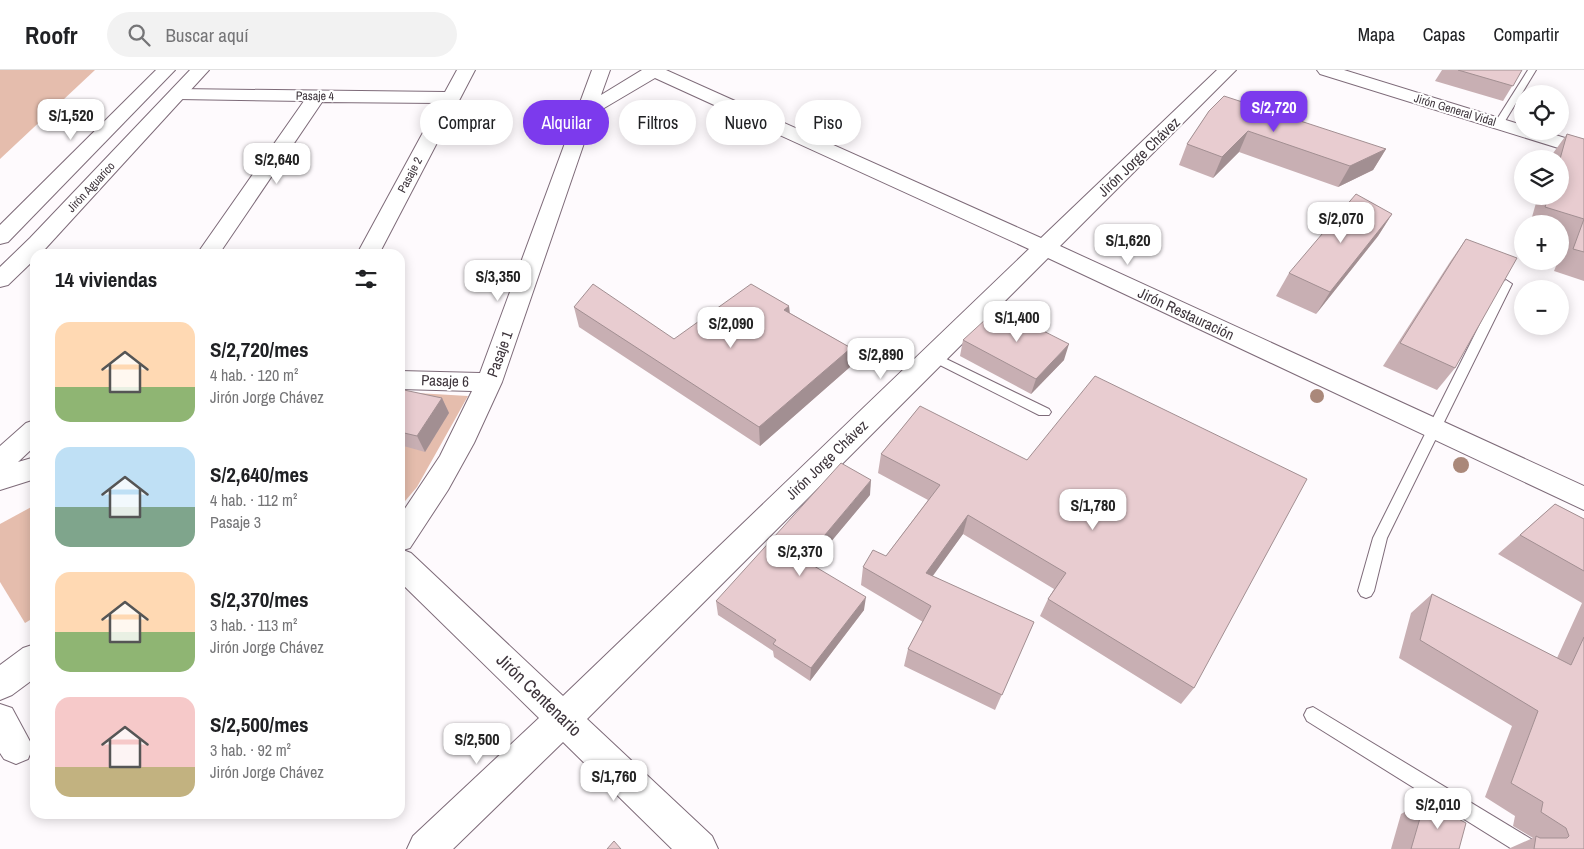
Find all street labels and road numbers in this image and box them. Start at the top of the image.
street label: Pasaje 4 [296,88,335,104]
street label: Jirón General Vidal [1412,90,1498,130]
street label: Jirón Jorge Chávez [1093,112,1184,201]
street label: Pasaje 2 [394,154,426,196]
street label: Jirón Aguarico [64,158,118,216]
street label: Jirón Restauración [1135,282,1238,345]
street label: Pasaje 1 [481,328,518,380]
street label: Pasaje 6 [421,369,469,392]
street label: Jirón Jorge Chávez [781,415,872,504]
street label: Jirón Centenario [491,647,588,742]

